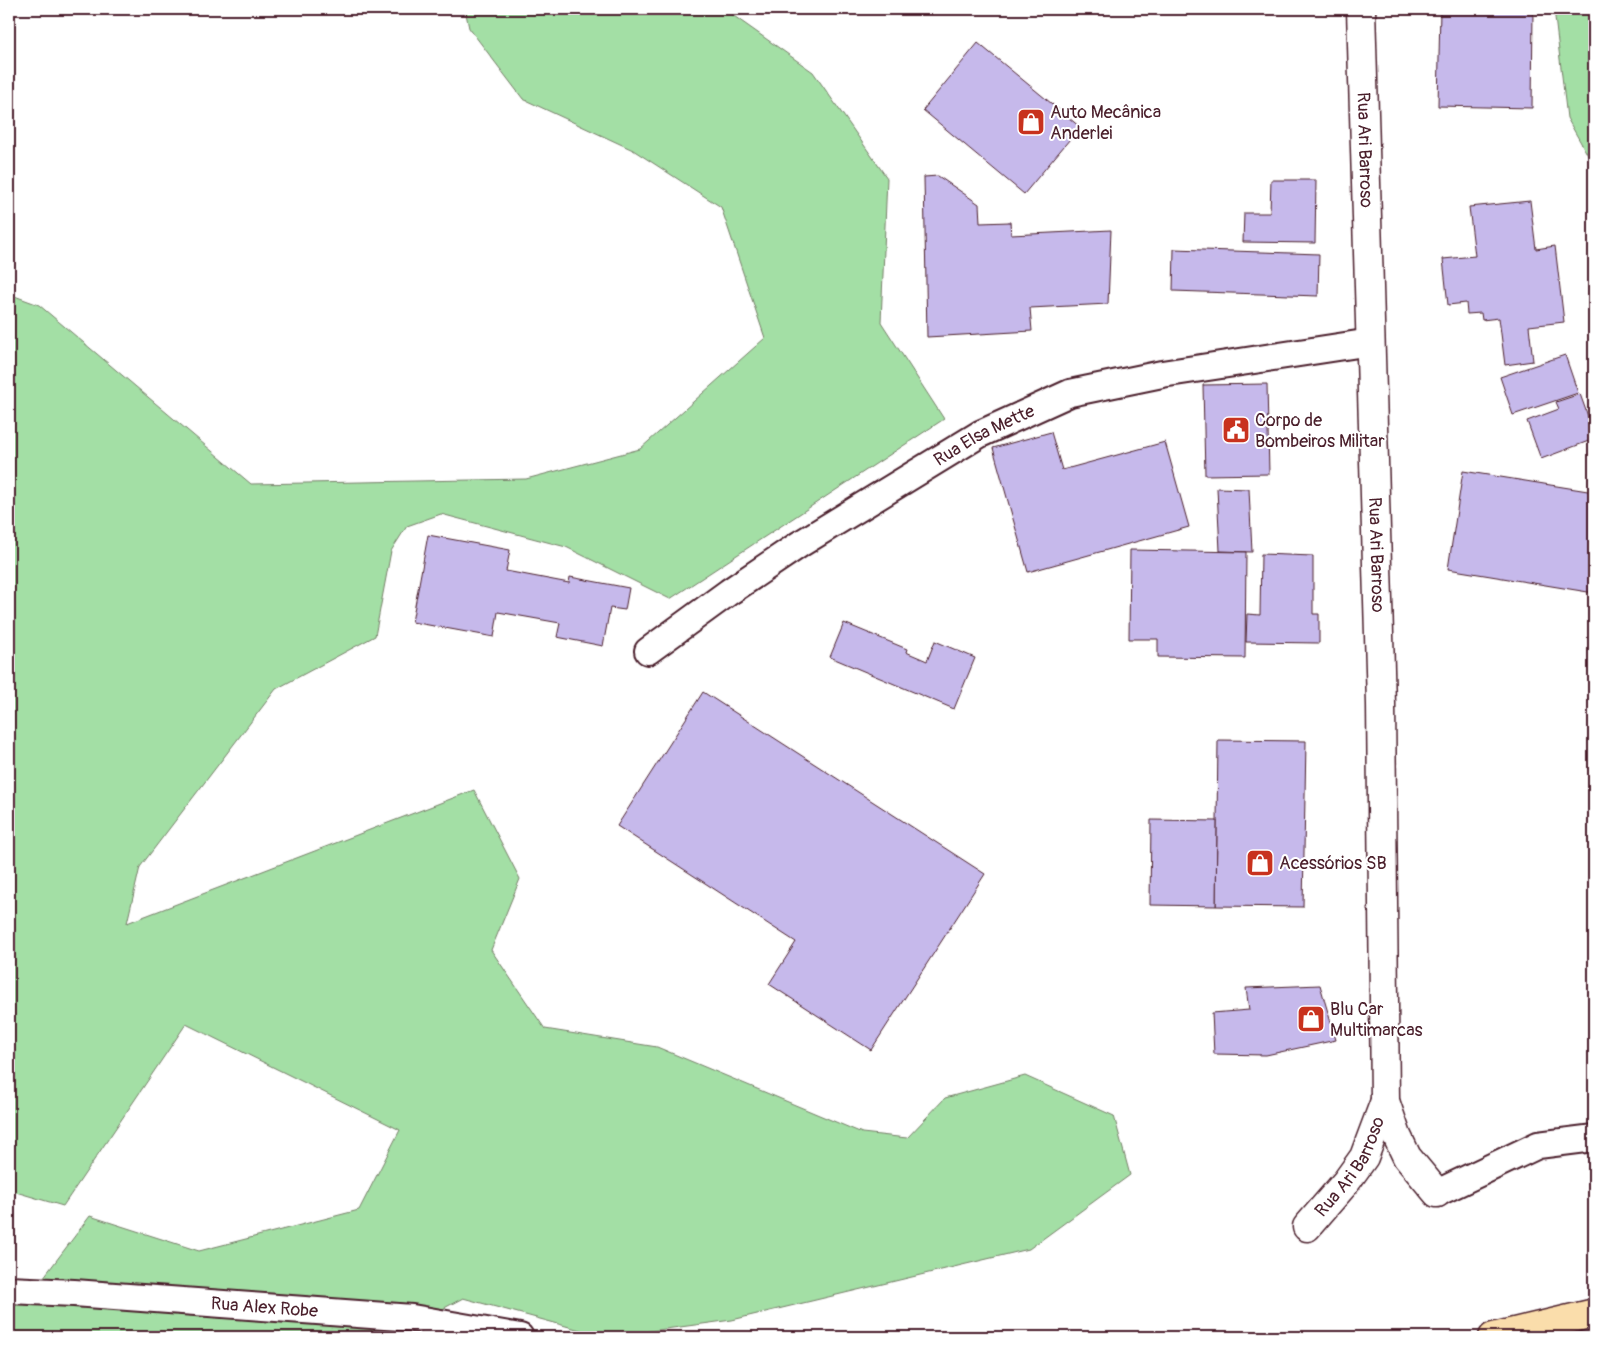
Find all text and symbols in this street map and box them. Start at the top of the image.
street label: Rua Ari Barroso [1352,92,1378,208]
place label: Auto Mecânica Anderlei [1050,101,1161,145]
shop icon: Auto Mecânica Anderlei [1016,107,1046,137]
street label: Rua Elsa Mette [929,399,1038,471]
place label: Corpo de Bombeiros Militar [1255,409,1385,453]
public building icon: Corpo de Bombeiros Militar [1221,415,1251,445]
street label: Rua Ari Barroso [1364,497,1390,613]
shop icon: Acessórios SB [1245,848,1275,878]
place label: Acessórios SB [1279,852,1387,875]
place label: Blu Car Multimarcas [1330,998,1423,1042]
shop icon: Blu Car Multimarcas [1296,1004,1326,1034]
street label: Rua Ari Barroso [1310,1113,1390,1222]
street label: Rua Alex Robe [210,1292,319,1323]

